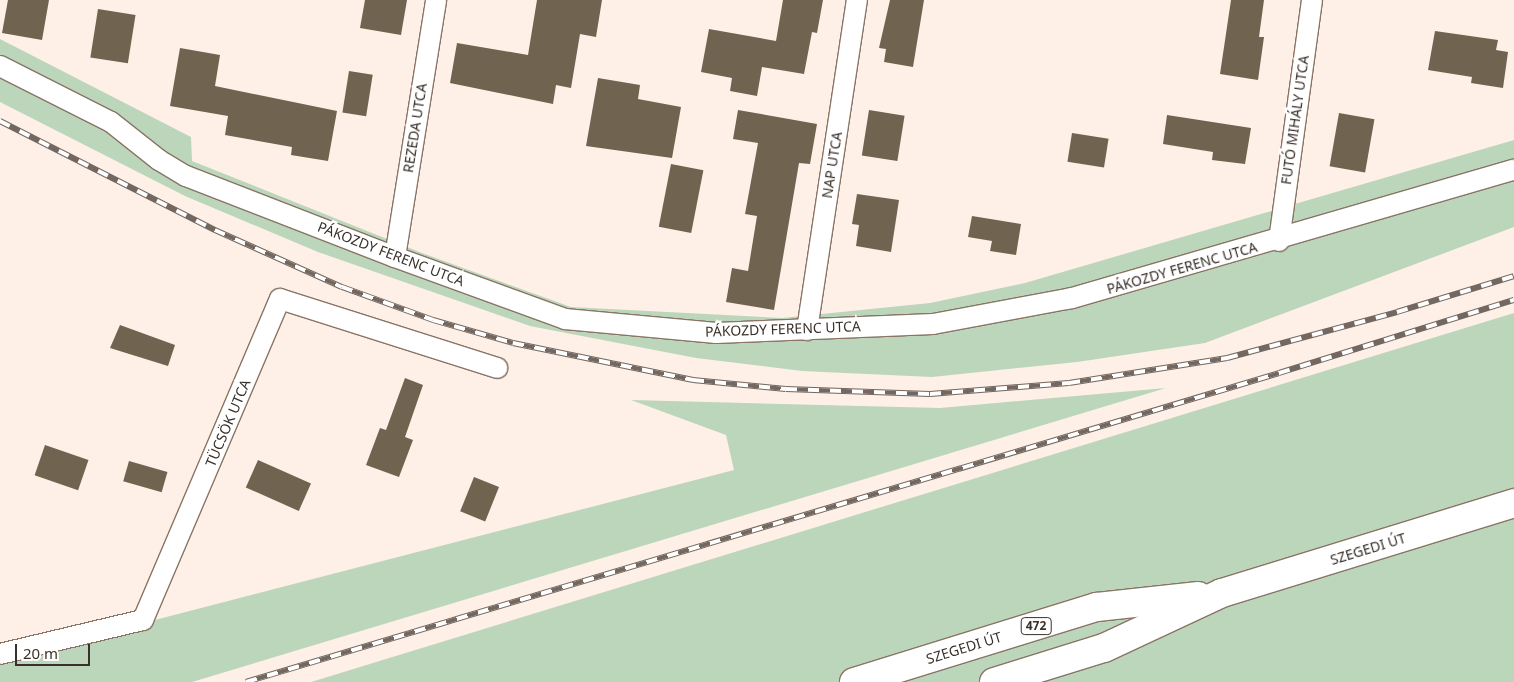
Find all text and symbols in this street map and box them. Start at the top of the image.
street label: FUTÓ MIHÁLY UTCA [1278,54,1312,186]
street label: REZEDA UTCA [400,82,430,174]
street label: NAP UTCA [818,130,846,200]
street label: PÁKOZDY FERENC UTCA [315,218,467,290]
street label: PÁKOZDY FERENC UTCA [1105,238,1259,298]
street label: PÁKOZDY FERENC UTCA [705,318,861,340]
street label: TÜCSÖK UTCA [202,377,254,469]
street label: SZEGEDI ÚT [1328,530,1408,568]
road number: 472 [1020,616,1052,636]
street label: SZEGEDI ÚT [924,629,1004,667]
scale bar [18,634,92,666]
text: 20 m [23,643,58,663]

